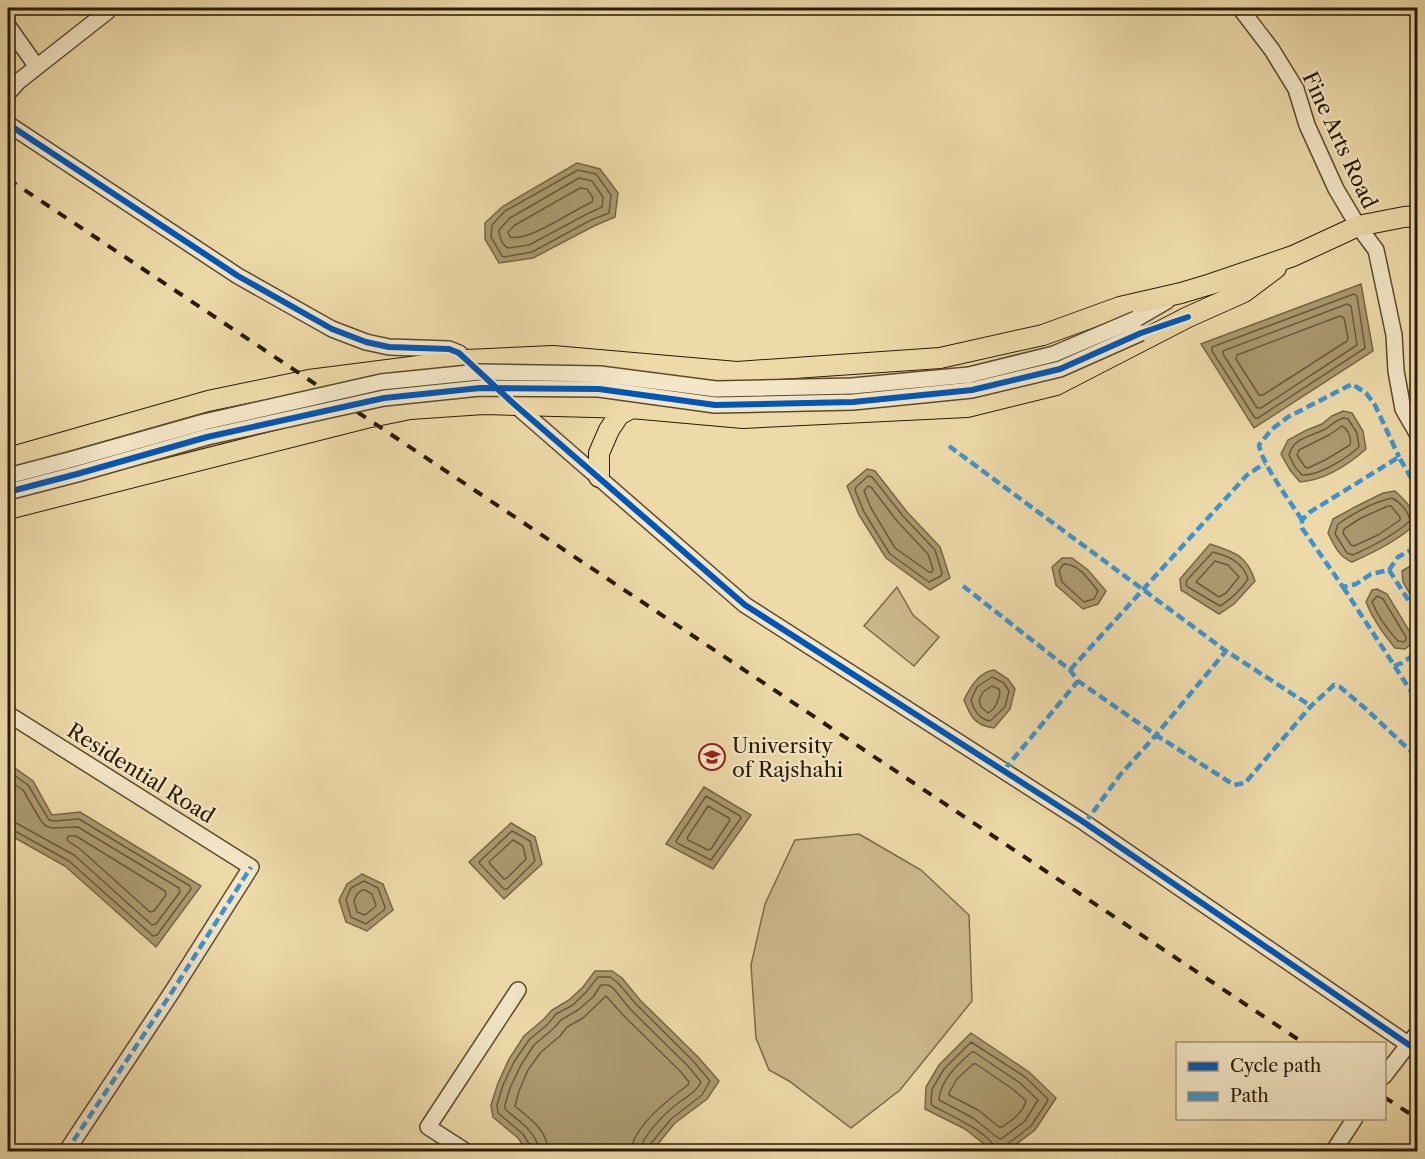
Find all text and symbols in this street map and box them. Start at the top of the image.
street label: Fine Arts Road [1297,68,1383,213]
street label: Residential Road [63,718,219,828]
place label: University of Rajshahi [732,733,843,782]
school or university icon: University of Rajshahi [697,742,727,772]
legend [1176,1042,1386,1120]
text: Cycle path [1230,1055,1321,1077]
text: Path [1230,1085,1269,1107]

